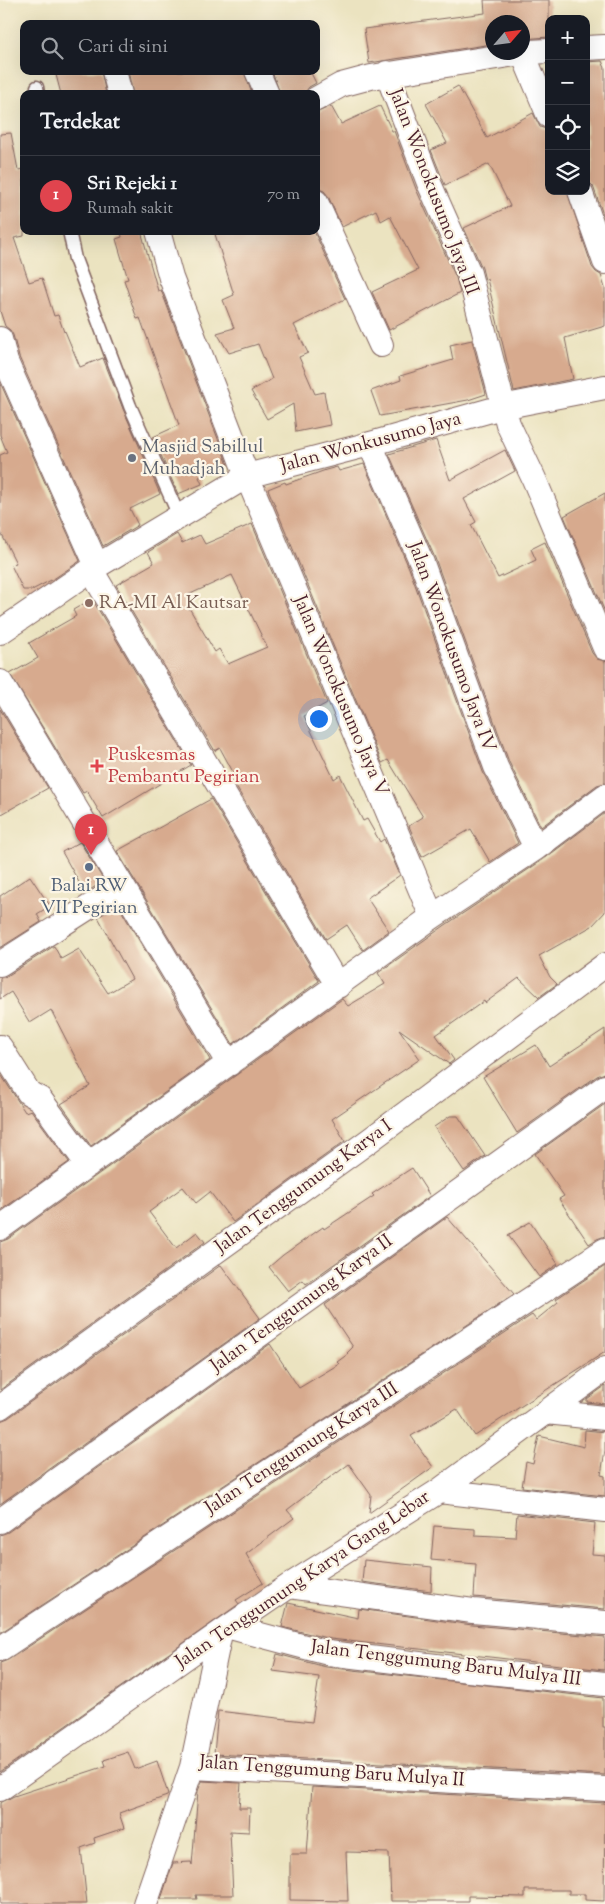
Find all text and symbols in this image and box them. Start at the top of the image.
north arrow [485,15,530,60]
map controls [545,15,590,195]
button: + [545,15,590,60]
search box [20,20,320,75]
icon: search [38,34,66,62]
text: Cari di sini [78,34,168,61]
button: − [545,60,590,105]
street label: Jalan Wonokusumo Jaya III [381,84,485,299]
button: locate [545,105,590,150]
text: Terdekat [40,108,120,138]
button: layers [545,150,590,195]
text: Sri Rejeki 1 [87,171,177,198]
text: 1 [53,184,59,207]
text: 70 m [267,184,300,207]
text: Rumah sakit [87,198,173,221]
street label: Jalan Wonkusumo Jaya [277,406,465,480]
place label: Masjid Sabillul Muhadjah [142,434,263,483]
marker: Masjid Sabillul Muhadjah [126,452,138,464]
street label: Jalan Wonokusumo Jaya IV [400,537,502,756]
place label: RA-MI Al Kautsar [99,590,249,617]
street label: Jalan Wonokusumo Jaya V [285,591,395,800]
marker: RA-MI Al Kautsar [83,597,95,609]
your location [306,706,332,732]
place label: Puskesmas Pembantu Pegirian [108,742,260,791]
marker: Puskesmas Pembantu Pegirian [90,759,104,773]
pin: 1 [75,814,107,855]
marker: Balai RW VII Pegirian [83,861,95,873]
place label: Balai RW VII Pegirian [40,873,138,922]
street label: Jalan Tenggumung Karya I [209,1113,398,1261]
street label: Jalan Tenggumung Karya II [204,1229,399,1380]
street label: Jalan Tenggumung Karya III [199,1376,404,1522]
street label: Jalan Tenggumung Karya Gang Lebar [170,1484,436,1676]
street label: Jalan Tenggumung Baru Mulya III [308,1634,583,1694]
street label: Jalan Tenggumung Baru Mulya II [197,1749,466,1795]

